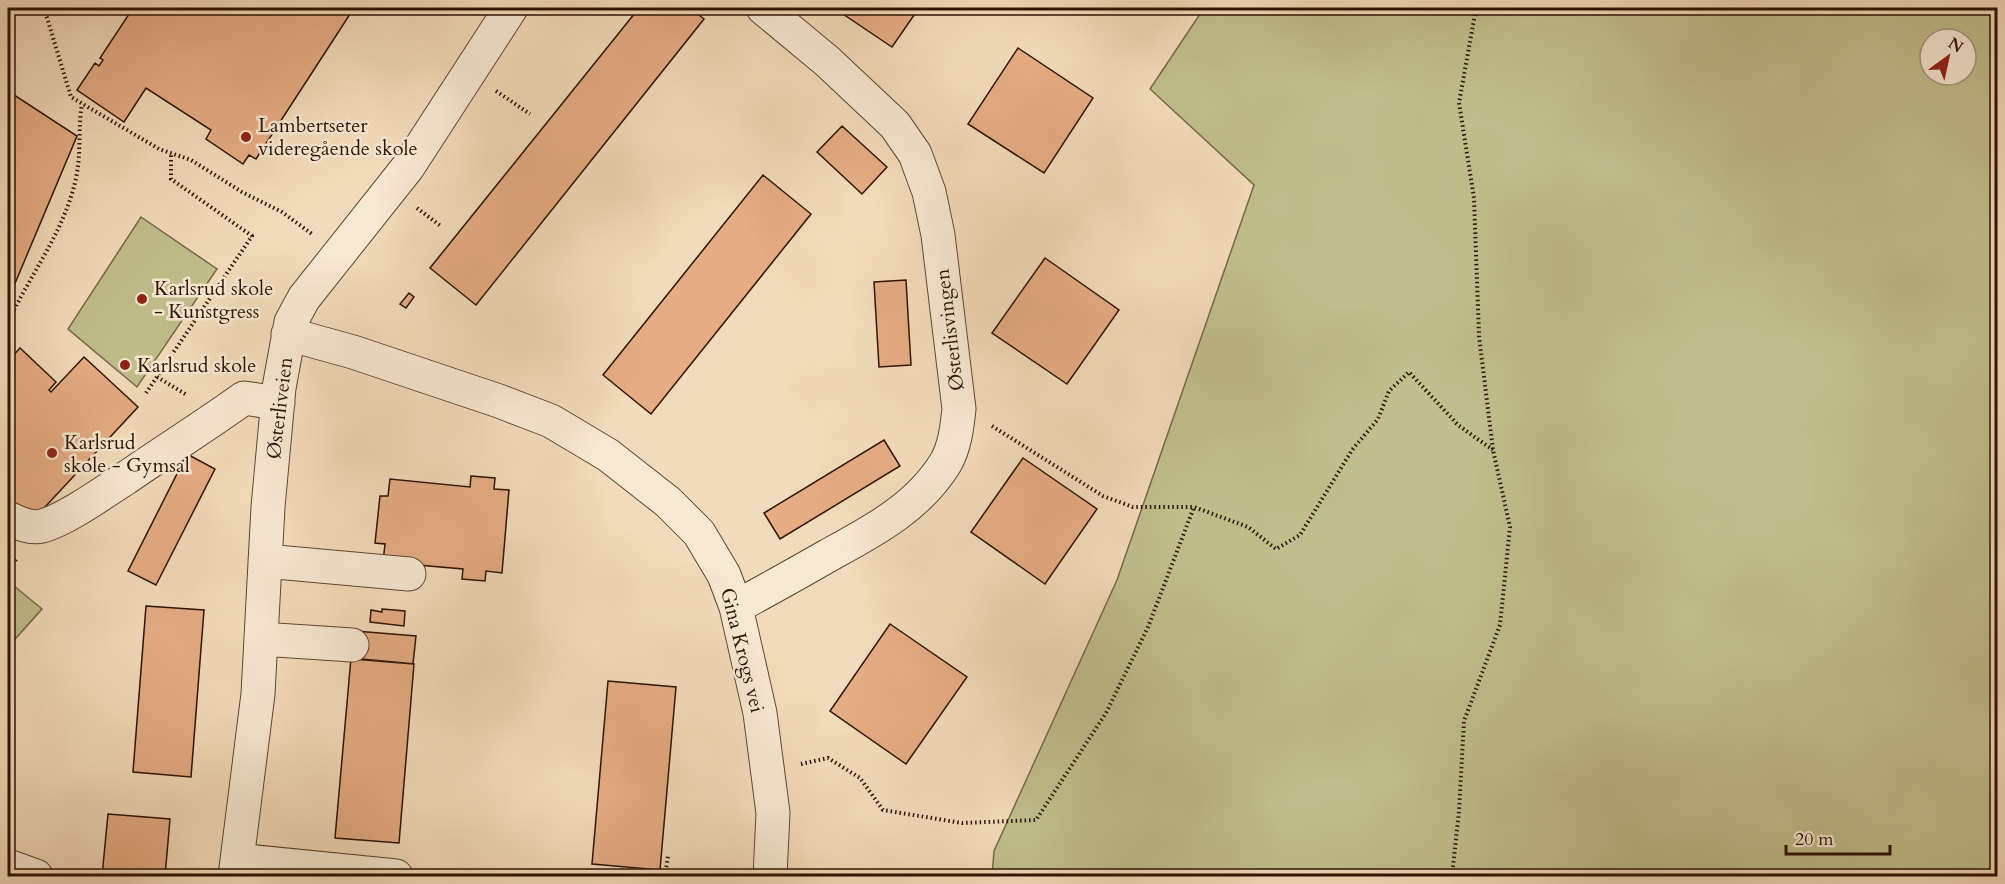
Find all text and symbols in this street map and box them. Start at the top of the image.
north arrow [1918,27,1978,87]
text: N [1944,32,1968,58]
place label: Lambertseter videregående skole [258,112,418,162]
marker: Lambertseter videregående skole [239,130,253,144]
street label: Østerlisvingen [929,267,970,393]
place label: Karlsrud skole - Kunstgress [154,275,273,325]
marker: Karlsrud skole - Kunstgress [135,292,149,306]
place label: Karlsrud skole [137,352,256,379]
street label: Østerliveien [260,355,299,461]
marker: Karlsrud skole [118,358,132,372]
place label: Karlsrud skole - Gymsal [64,429,190,479]
marker: Karlsrud skole - Gymsal [45,446,59,460]
street label: Gina Krogs vei [714,585,771,716]
scale bar [1786,818,1890,856]
text: 20 m [1795,827,1834,852]

